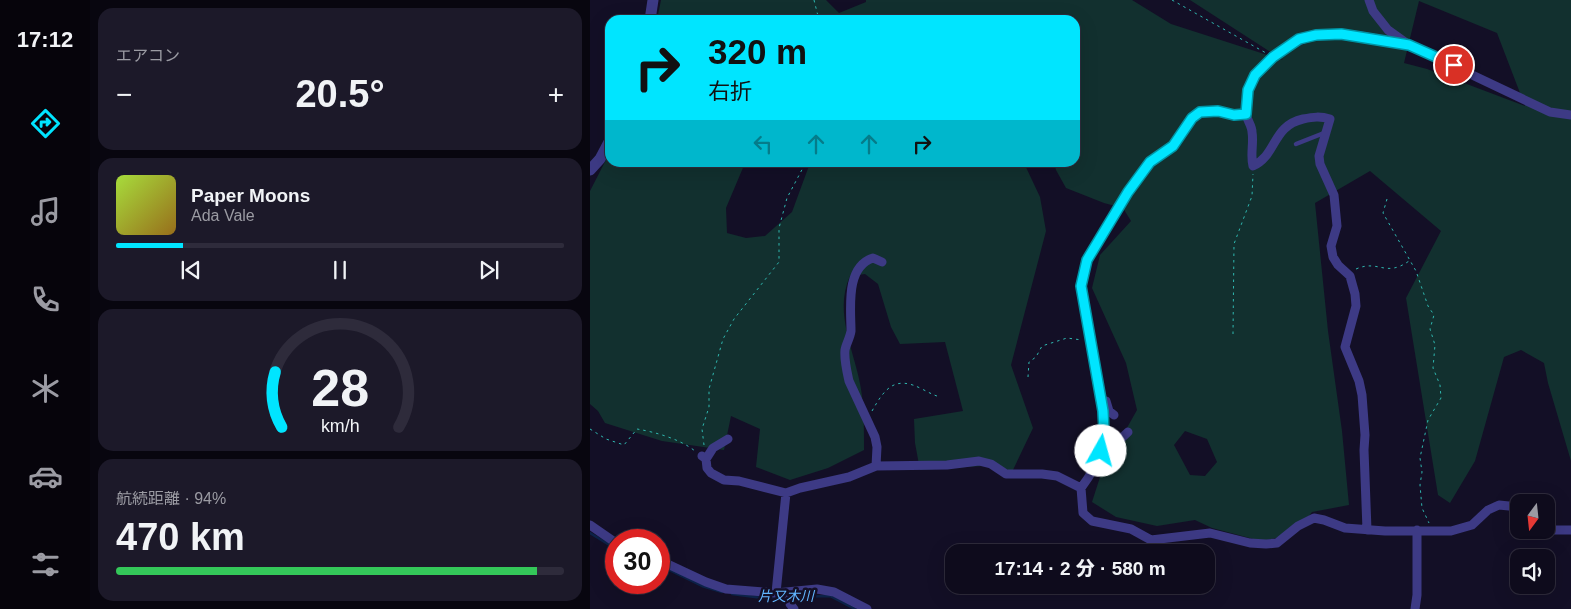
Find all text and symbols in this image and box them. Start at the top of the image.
text: 17:12 [17,27,73,52]
text: 320 m [708,32,807,71]
icon: right [625,35,690,100]
pin [1433,44,1475,86]
text: エアコン [116,47,180,64]
icon: arrive [1440,51,1468,79]
text: 20.5° [295,73,385,115]
text: − [116,79,132,110]
text: + [548,79,564,110]
text: 右折 [708,79,752,104]
icon: directions [28,106,63,141]
icon: left [749,130,777,158]
icon: ahead [802,130,830,158]
icon: ahead [855,130,883,158]
icon: right [908,130,936,158]
text: Paper Moons [191,185,310,206]
icon: music [28,194,63,229]
text: Ada Vale [191,207,255,224]
icon: previous [177,256,205,284]
icon: pause [326,256,354,284]
icon: next [475,256,503,284]
icon: phone [28,282,63,317]
text: 28 [311,359,369,417]
icon: climate [28,371,63,406]
text: km/h [321,416,359,436]
position arrow [1074,424,1126,476]
icon: car [28,459,63,494]
text: 航続距離 · 94% [116,490,226,507]
north arrow [1510,494,1555,539]
map controls [1510,494,1555,594]
text: 470 km [116,516,245,558]
speed limit sign: 30 [605,529,670,594]
icon: filters [28,547,63,582]
button: sound [1510,549,1555,594]
text: 17:14 · 2 分 · 580 m [994,558,1166,579]
water label: 片又木川 [758,588,816,604]

